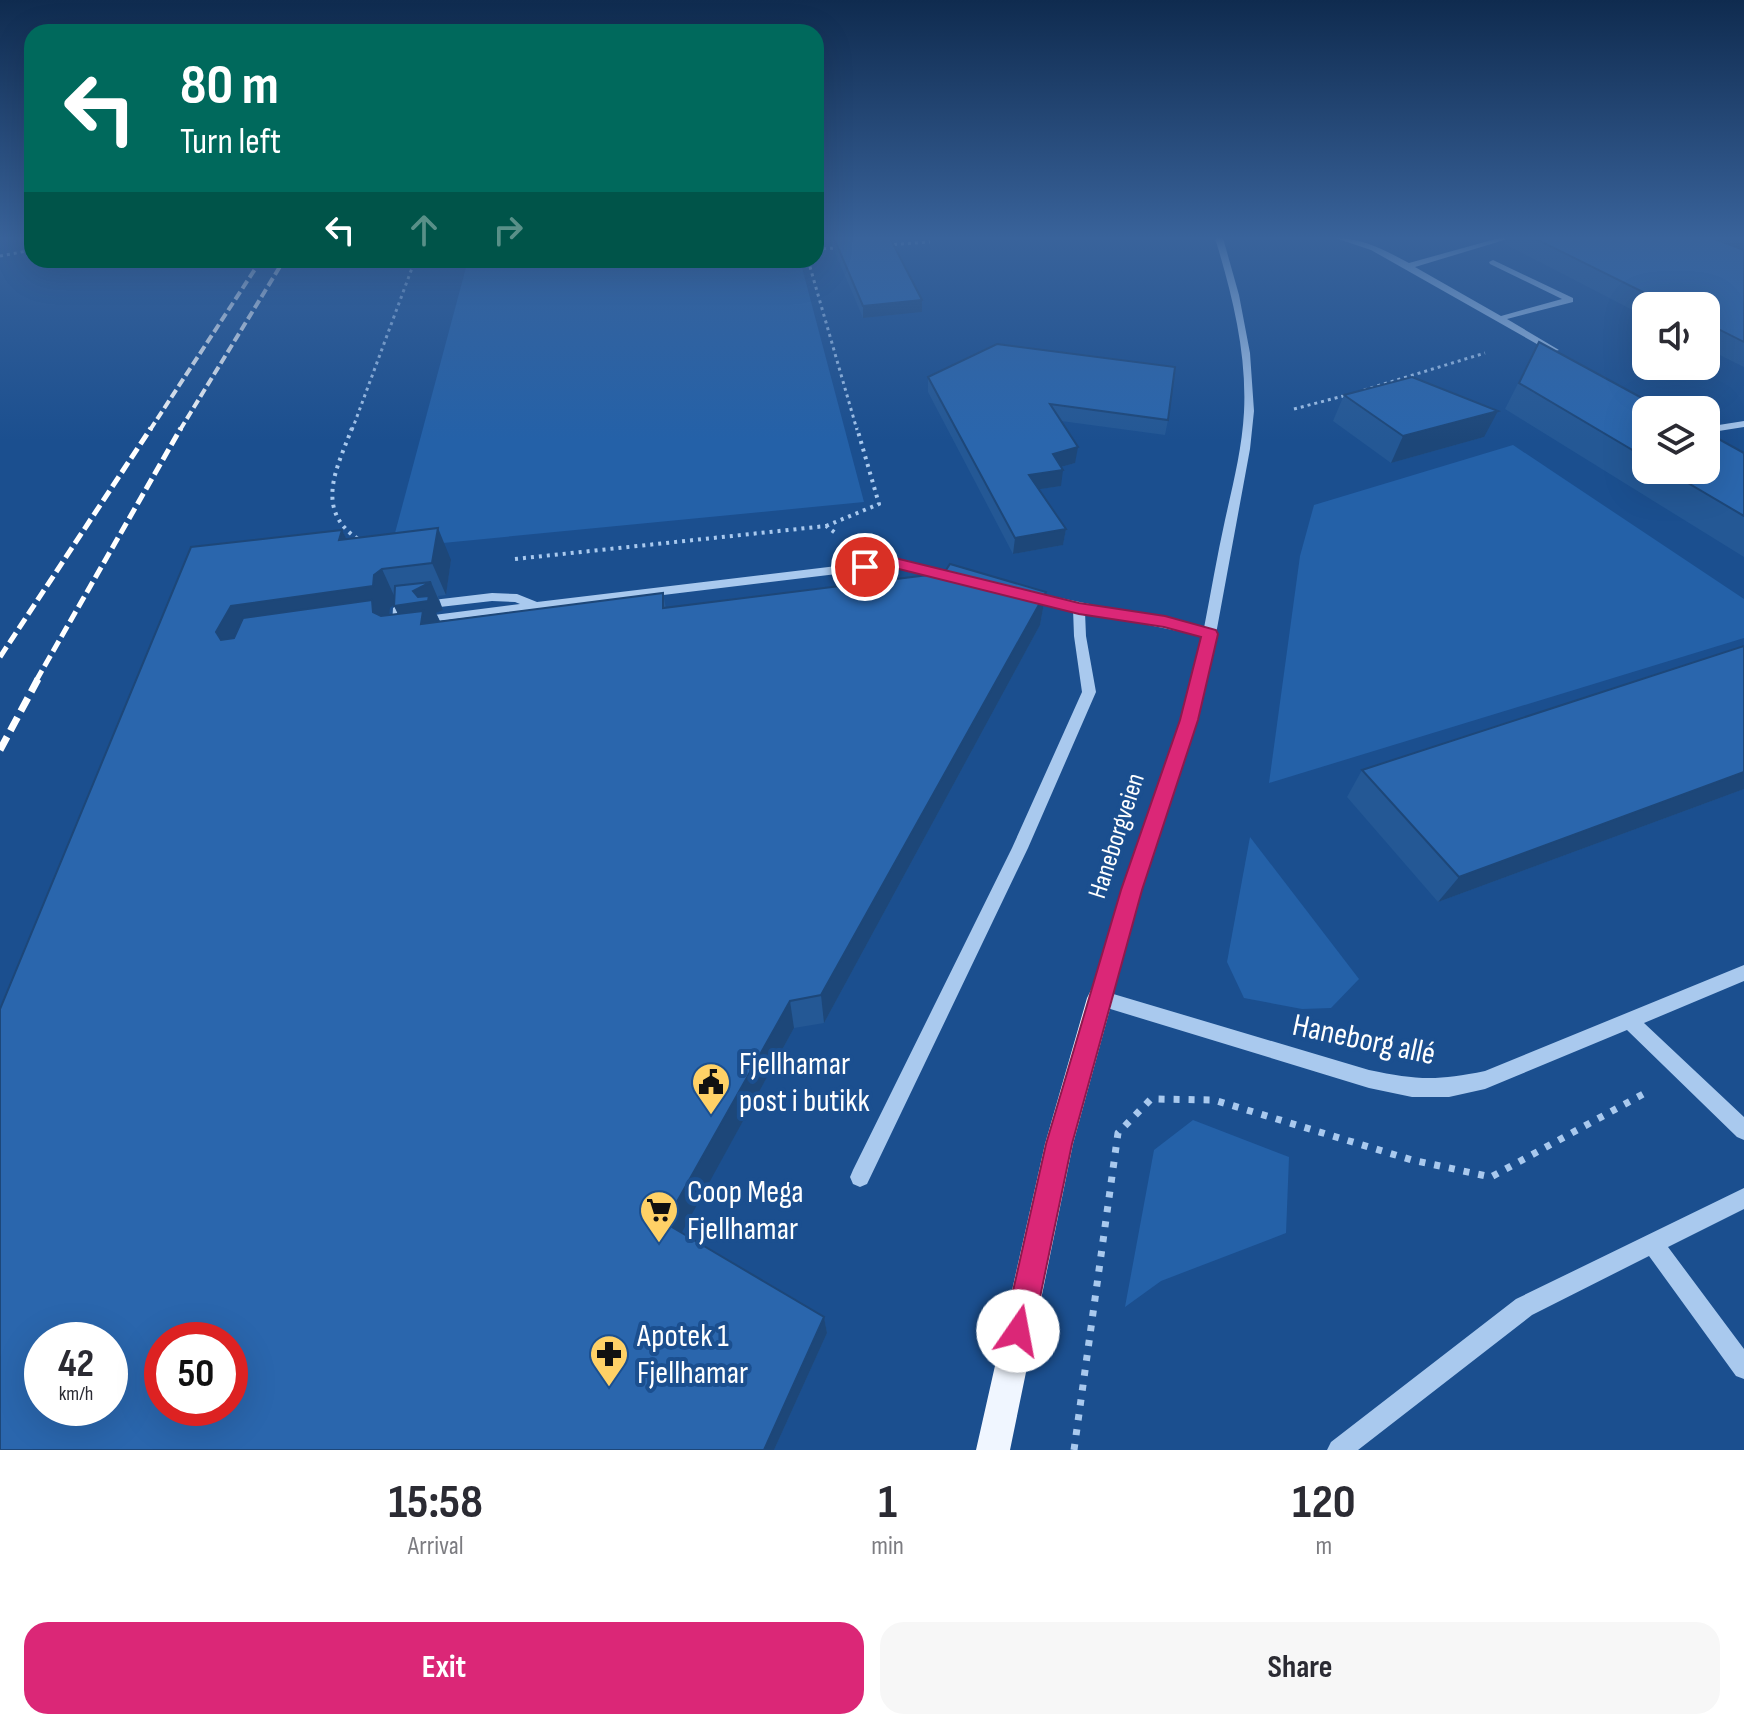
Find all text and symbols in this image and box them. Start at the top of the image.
text: 80 m [180,53,279,120]
icon: left [48,56,152,160]
text: Turn left [180,121,281,164]
icon: left [318,208,362,252]
icon: ahead [402,208,446,252]
icon: right [486,208,530,252]
map controls [1632,292,1720,484]
button: sound [1632,292,1720,380]
button: layers [1632,396,1720,484]
pin [831,533,899,601]
icon: arrive [843,545,887,589]
street label: Haneborgveien [1082,769,1152,903]
street label: Haneborg allé [1289,1006,1439,1074]
place label: Fjellhamar post i butikk [739,1045,870,1121]
public building icon: Fjellhamar post i butikk [690,1061,732,1116]
place label: Coop Mega Fjellhamar [687,1173,804,1249]
supermarket icon: Coop Mega Fjellhamar [638,1189,680,1244]
position arrow [976,1289,1060,1373]
place label: Apotek 1 Fjellhamar [636,1317,748,1393]
speed limit sign: 50 [144,1322,248,1426]
pharmacy icon: Apotek 1 Fjellhamar [588,1333,630,1388]
text: 42 [58,1340,94,1388]
text: km/h [59,1382,93,1406]
text: 15:58 [388,1474,483,1531]
text: 1 [878,1474,897,1531]
text: 120 [1292,1474,1356,1531]
text: Arrival [408,1531,464,1562]
text: min [871,1531,904,1562]
text: m [1316,1531,1332,1562]
button: Exit [24,1622,864,1714]
button: Share [880,1622,1720,1714]

